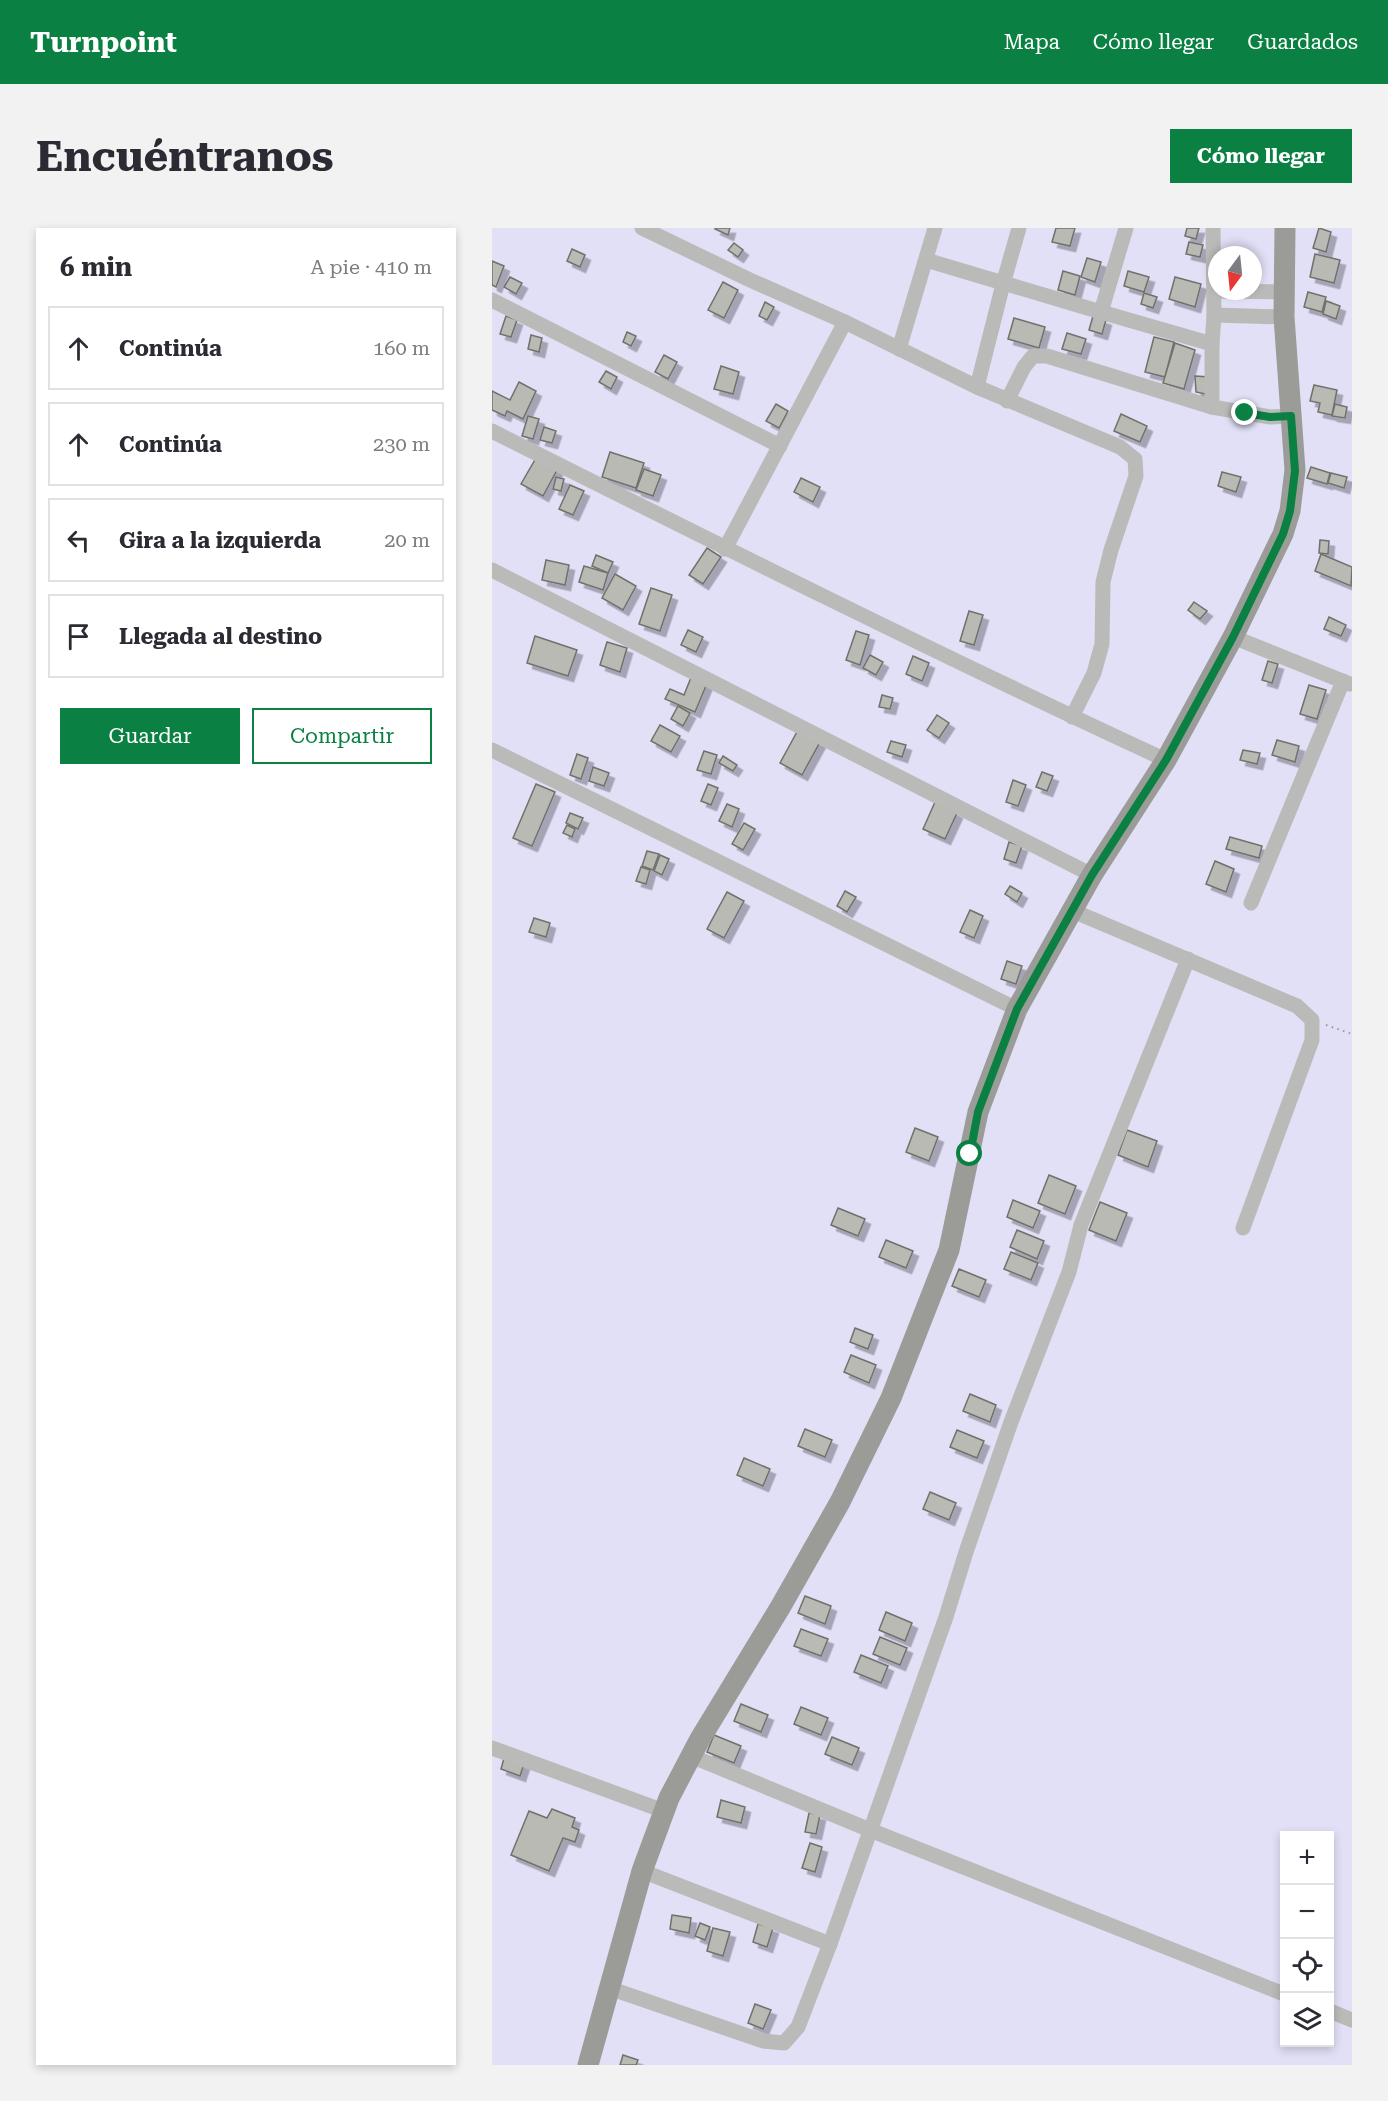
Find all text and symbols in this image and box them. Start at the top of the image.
text: Turnpoint [30,26,177,59]
text: Mapa [1004,30,1060,54]
text: Cómo llegar [1093,30,1214,54]
text: Guardados [1247,30,1358,54]
button: Cómo llegar [1170,129,1352,183]
text: Encuéntranos [36,132,334,181]
north arrow [1208,246,1262,300]
text: 6 min [60,252,132,282]
text: A pie · 410 m [310,255,432,279]
icon: ahead [62,332,95,365]
text: Continúa [119,336,222,361]
text: 160 m [373,336,430,360]
route end [1231,399,1257,425]
icon: ahead [62,428,95,461]
text: Continúa [119,432,222,457]
text: 230 m [373,432,430,456]
icon: left [62,524,95,557]
text: Gira a la izquierda [119,528,321,553]
text: 20 m [384,528,430,552]
icon: arrive [62,620,95,653]
text: Llegada al destino [119,624,322,649]
button: Guardar [60,708,240,764]
button: Compartir [252,708,432,764]
route start [956,1140,982,1166]
map controls [1280,1831,1334,2047]
button: + [1280,1831,1334,1885]
button: − [1280,1885,1334,1939]
button: locate [1280,1939,1334,1993]
button: layers [1280,1993,1334,2047]

